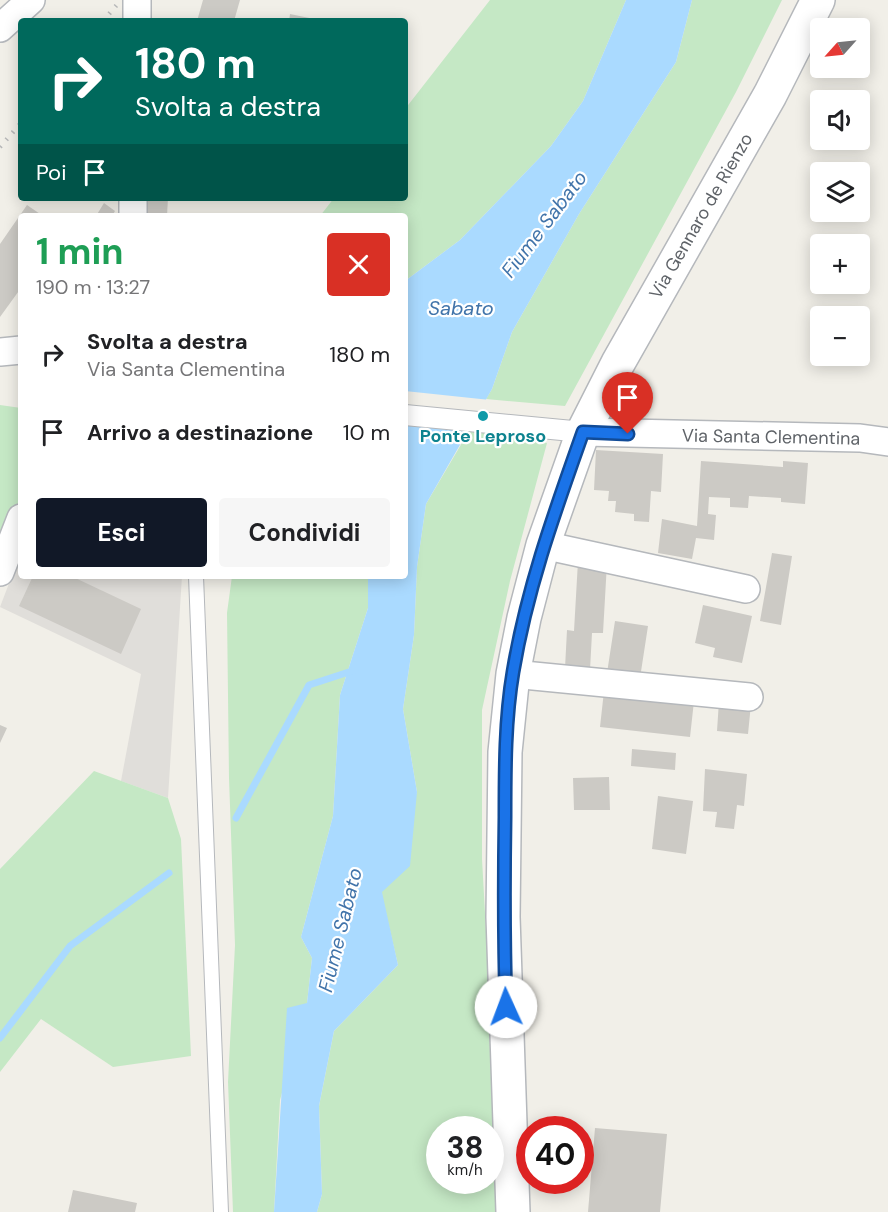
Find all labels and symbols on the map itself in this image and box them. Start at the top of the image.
north arrow [810,18,870,78]
street label: Via Gennaro de Rienzo [644,129,758,303]
water label: Fiume Sabato [495,165,593,283]
water label: Sabato [428,295,494,321]
pin [602,372,653,434]
marker: Ponte Leproso [476,409,490,423]
street label: Via Santa Clementina [682,423,860,451]
place label: Ponte Leproso [420,424,546,448]
water label: Fiume Sabato [312,865,368,995]
position arrow [474,975,538,1039]
speed limit sign: 40 [516,1116,594,1194]

